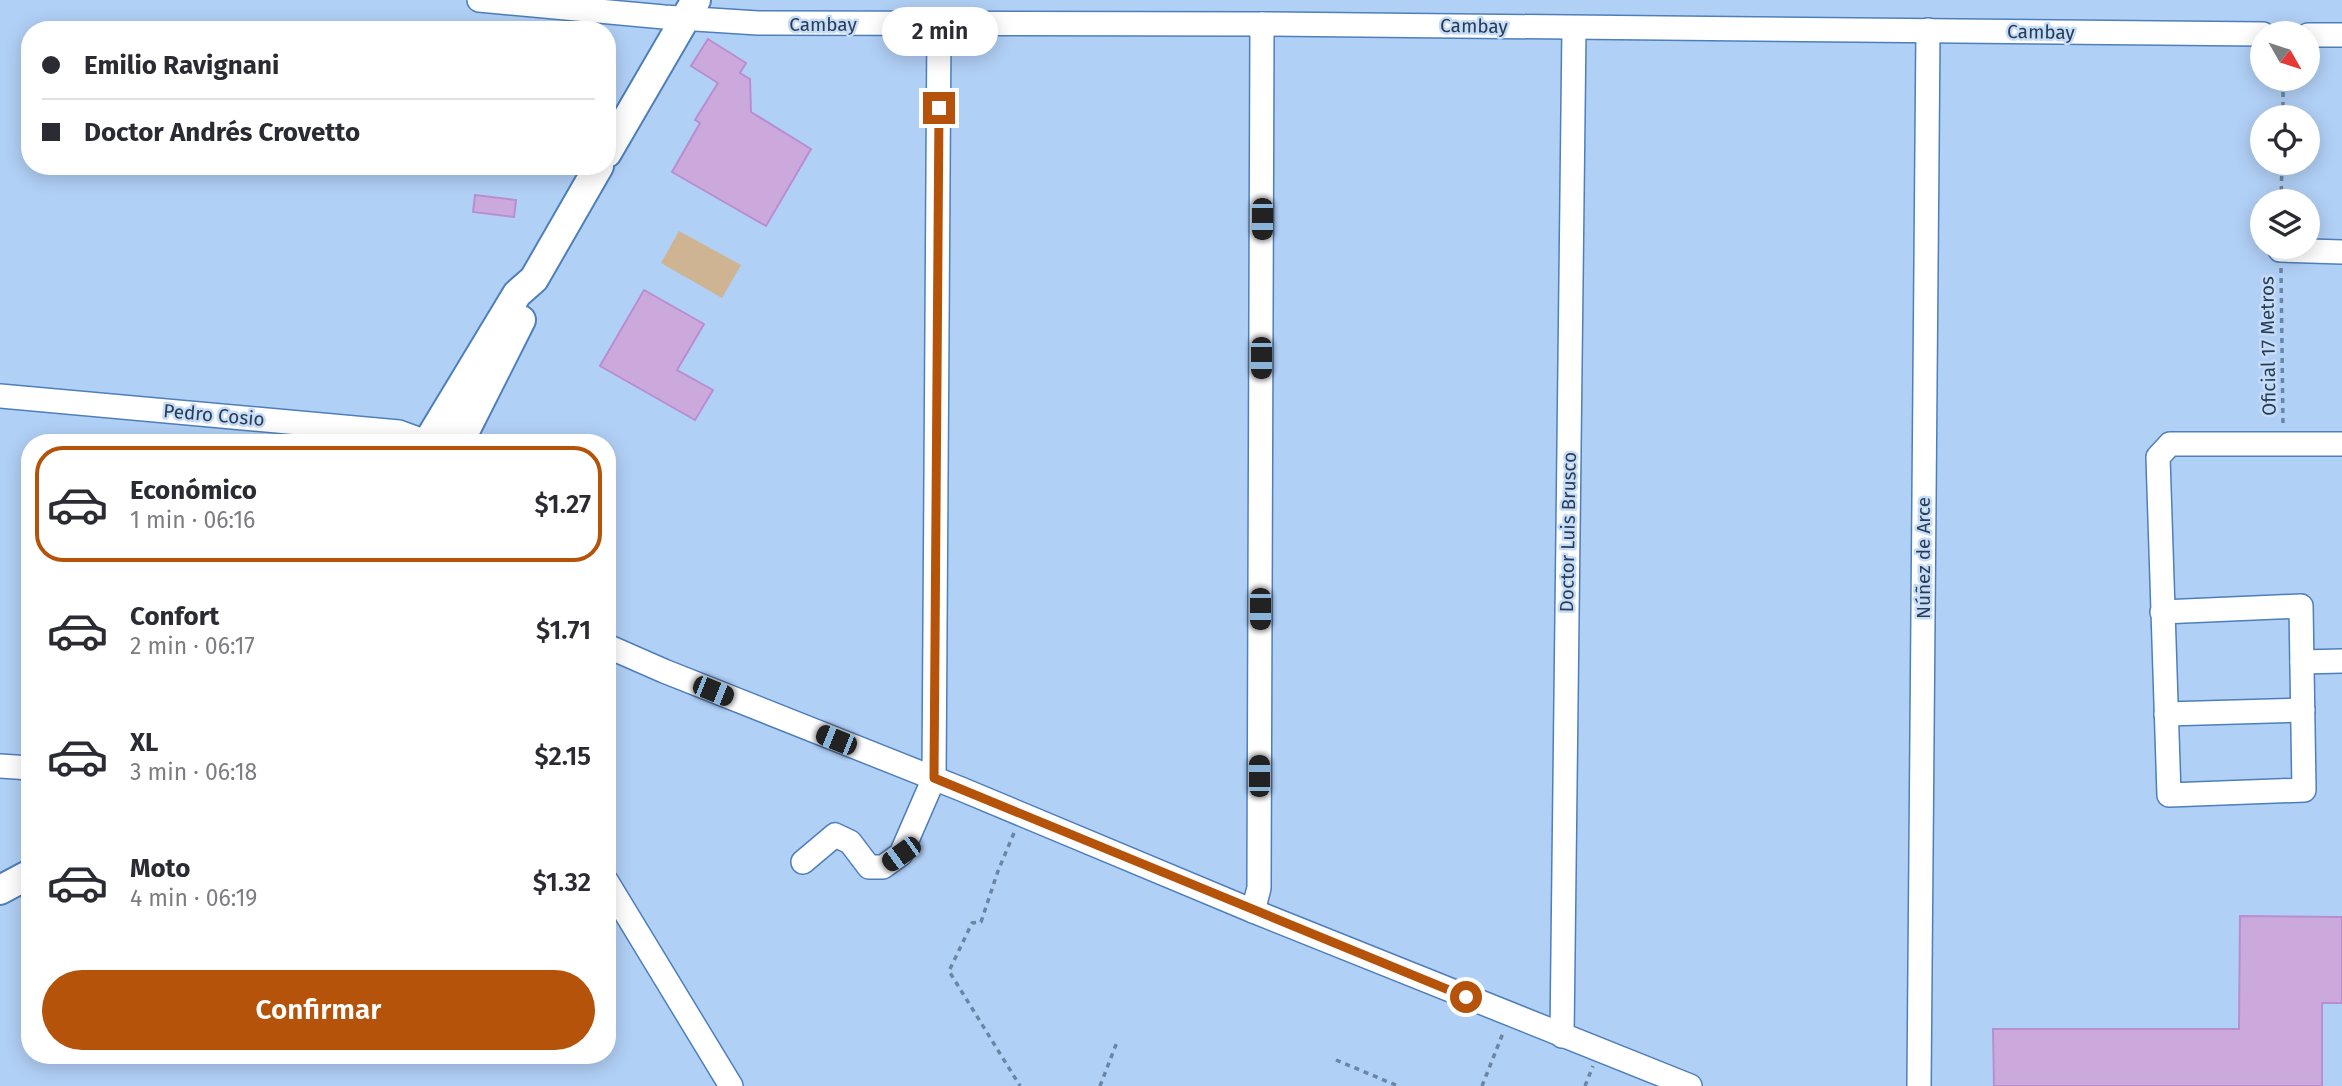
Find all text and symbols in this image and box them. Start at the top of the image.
callout: 2 min [881,7,997,56]
street label: Cambay [789,13,857,36]
street label: Cambay [1440,14,1509,38]
text: 2 min [912,17,968,45]
street label: Cambay [2007,20,2076,44]
north arrow [2250,21,2320,91]
map controls [2250,21,2320,259]
text: Emilio Ravignani [84,50,279,81]
route end [923,92,955,124]
button: locate [2250,105,2320,175]
text: Doctor Andrés Crovetto [84,117,360,148]
button: layers [2250,189,2320,259]
car [1252,198,1273,240]
street label: Oficial 17 Metros [2255,276,2281,416]
car [1251,337,1272,379]
street label: Pedro Cosio [162,399,266,431]
street label: Doctor Luis Brusco [1555,452,1581,612]
icon: car [46,473,109,536]
text: Económico [130,475,257,506]
text: $1.27 [535,489,591,520]
street label: Núñez de Arce [1912,497,1935,619]
text: 1 min · 06:16 [130,506,255,534]
car [1250,588,1271,630]
icon: car [46,599,109,662]
text: Confort [130,601,219,632]
text: $1.71 [536,615,591,646]
text: 2 min · 06:17 [130,632,255,660]
car [690,673,737,709]
car [813,722,860,758]
icon: car [46,725,109,788]
text: XL [130,727,158,758]
text: $2.15 [535,741,591,772]
car [1249,755,1270,797]
text: 3 min · 06:18 [130,758,257,786]
car [878,833,925,875]
icon: car [46,851,109,914]
text: Moto [130,853,190,884]
text: $1.32 [533,867,591,898]
text: 4 min · 06:19 [130,884,257,912]
button: Confirmar [42,970,595,1050]
route start [1450,981,1482,1013]

